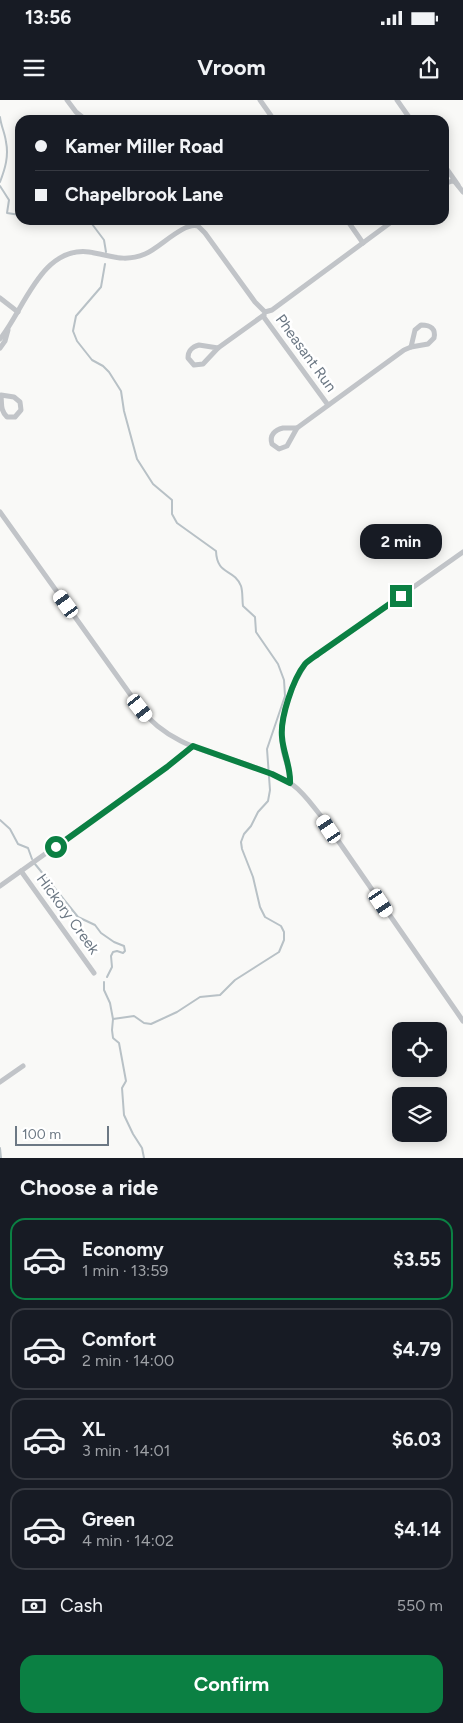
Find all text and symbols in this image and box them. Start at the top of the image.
text: 13:56 [25,6,71,29]
icon: menu [20,54,48,82]
text: Vroom [197,54,266,81]
icon: share [415,54,443,82]
text: Kamer Miller Road [65,135,224,158]
text: Chapelbrook Lane [65,183,223,206]
street label: Pheasant Run [272,311,340,395]
callout: 2 min [360,524,442,558]
text: 2 min [381,532,421,551]
route end [390,585,412,607]
car [51,587,80,621]
car [124,692,155,724]
car [314,812,343,846]
route start [45,836,67,858]
street label: Hickory Creek [33,870,104,958]
car [366,886,395,920]
map controls [392,1022,447,1142]
button: locate [392,1022,447,1077]
button: layers [392,1087,447,1142]
scale bar [15,1123,109,1146]
text: 100 m [22,1126,61,1143]
text: Choose a ride [20,1174,158,1201]
icon: car [22,1237,67,1282]
text: Economy [82,1238,164,1261]
text: $3.55 [393,1248,441,1271]
text: 1 min · 13:59 [82,1261,168,1280]
icon: car [22,1327,67,1372]
text: Comfort [82,1328,157,1351]
text: $4.79 [392,1338,441,1361]
text: 2 min · 14:00 [82,1351,174,1370]
icon: car [22,1417,67,1462]
text: XL [82,1418,105,1441]
text: $6.03 [392,1428,441,1451]
text: 3 min · 14:01 [82,1441,170,1460]
icon: car [22,1507,67,1552]
text: Green [82,1508,135,1531]
text: $4.14 [394,1518,441,1541]
text: 4 min · 14:02 [82,1531,174,1550]
icon: cash [20,1592,48,1620]
text: Cash [60,1594,103,1617]
text: 550 m [397,1596,443,1615]
button: Confirm [20,1655,443,1713]

